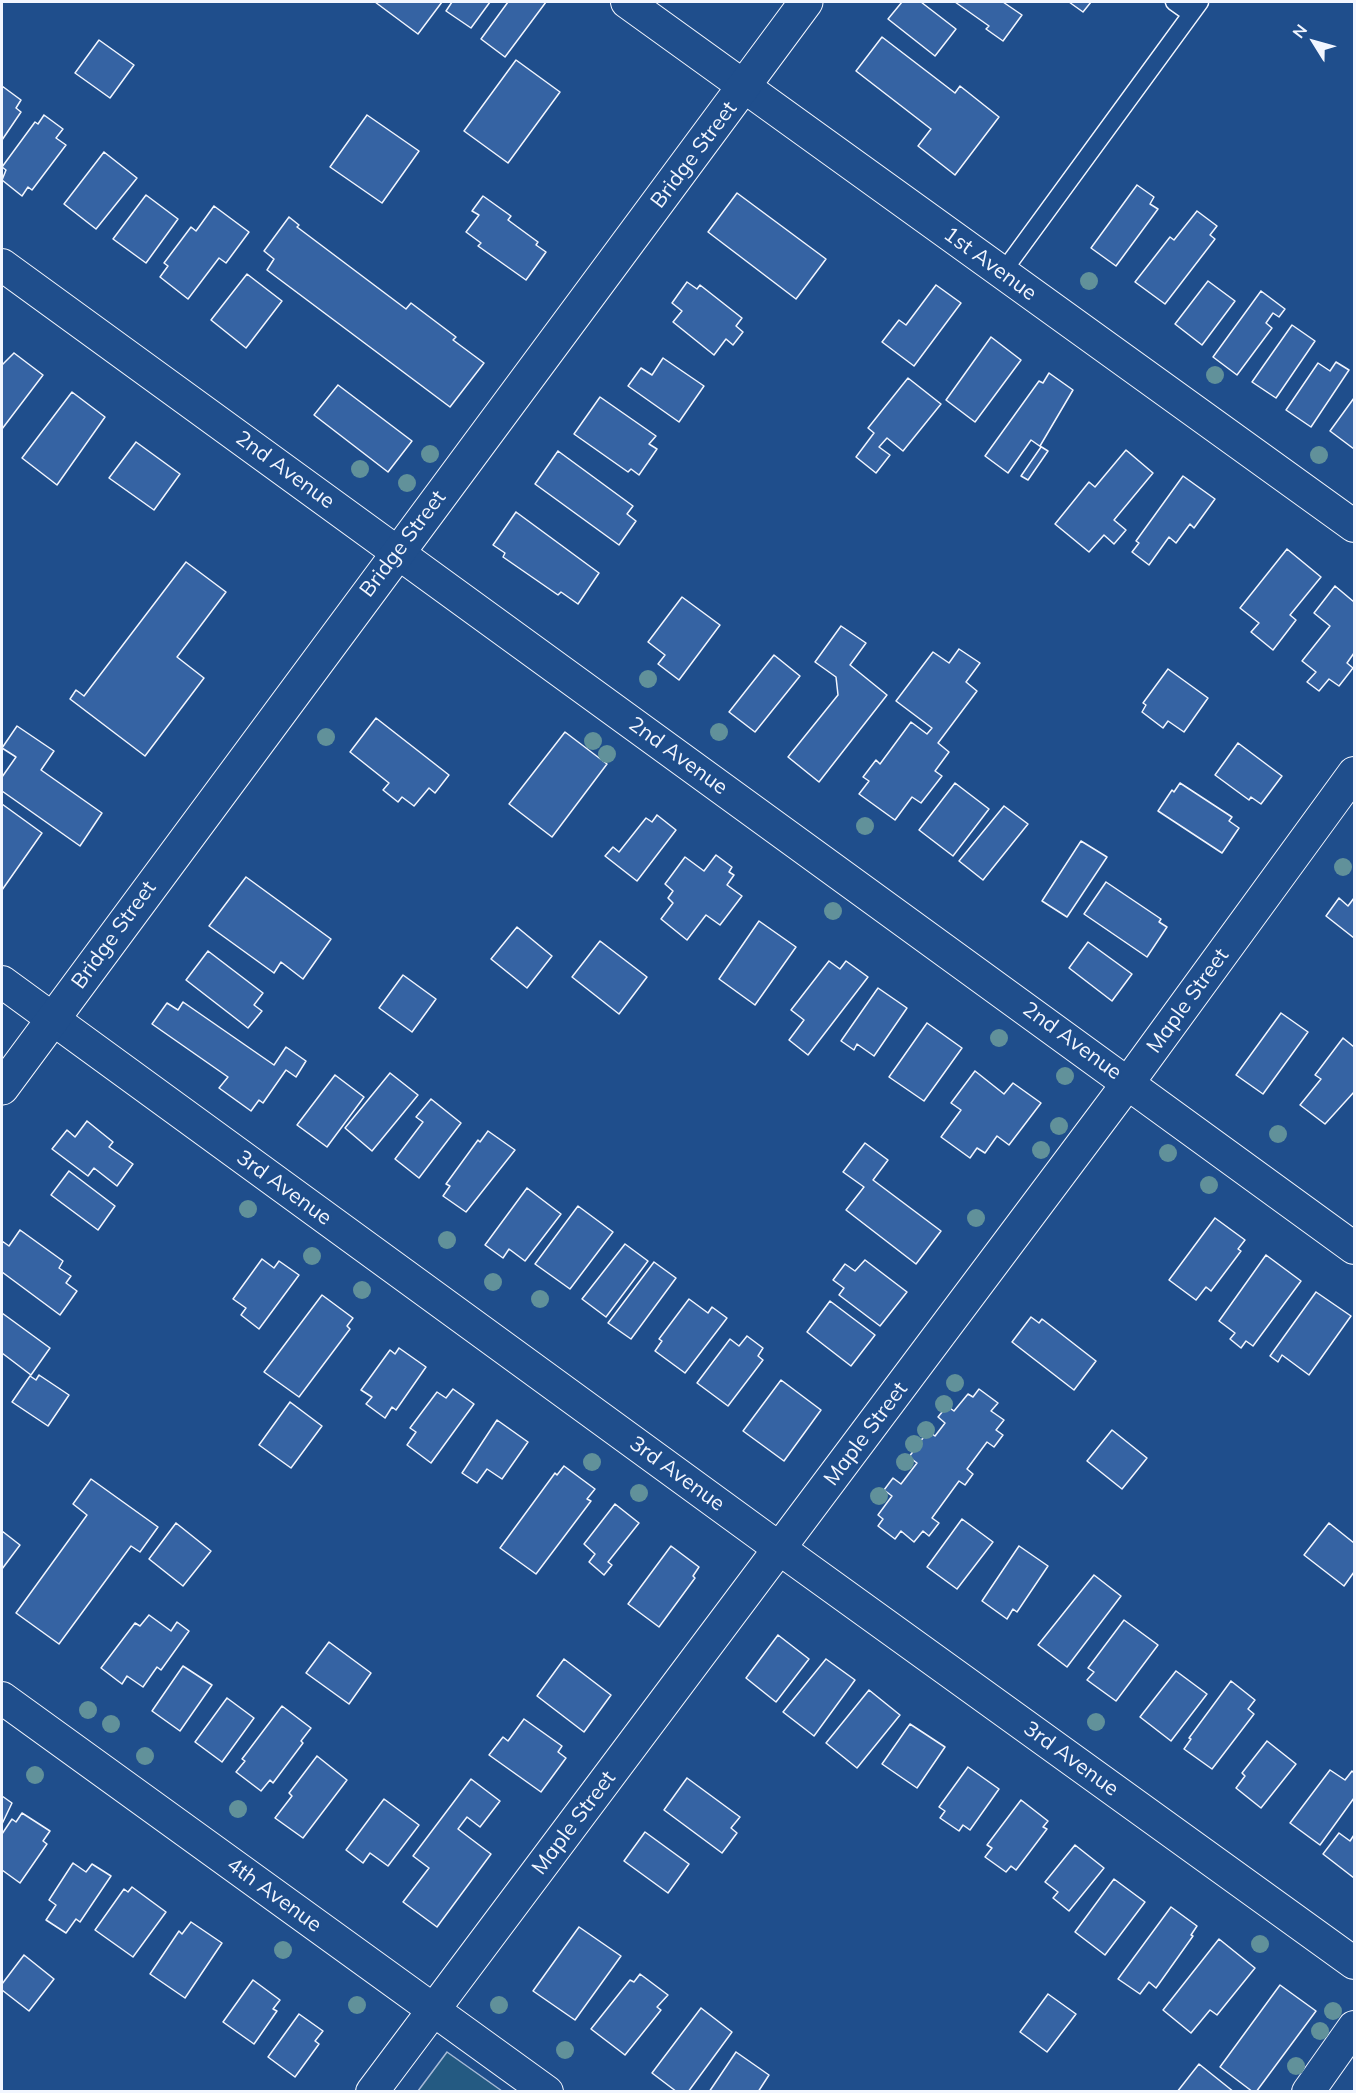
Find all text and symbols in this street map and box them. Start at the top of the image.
north arrow [1284,12,1344,72]
text: N [1288,20,1311,42]
street label: Bridge Street [646,97,742,213]
street label: 1st Avenue [939,222,1041,306]
street label: 2nd Avenue [231,426,339,514]
street label: Bridge Street [355,486,451,602]
street label: 2nd Avenue [624,712,732,800]
street label: Bridge Street [66,876,162,994]
street label: Maple Street [1142,944,1234,1058]
street label: 2nd Avenue [1018,997,1126,1085]
street label: 3rd Avenue [232,1145,336,1231]
street label: Maple Street [819,1377,913,1491]
street label: 3rd Avenue [625,1431,729,1517]
street label: 3rd Avenue [1019,1716,1123,1802]
street label: Maple Street [527,1766,621,1880]
street label: 4th Avenue [222,1852,326,1938]

